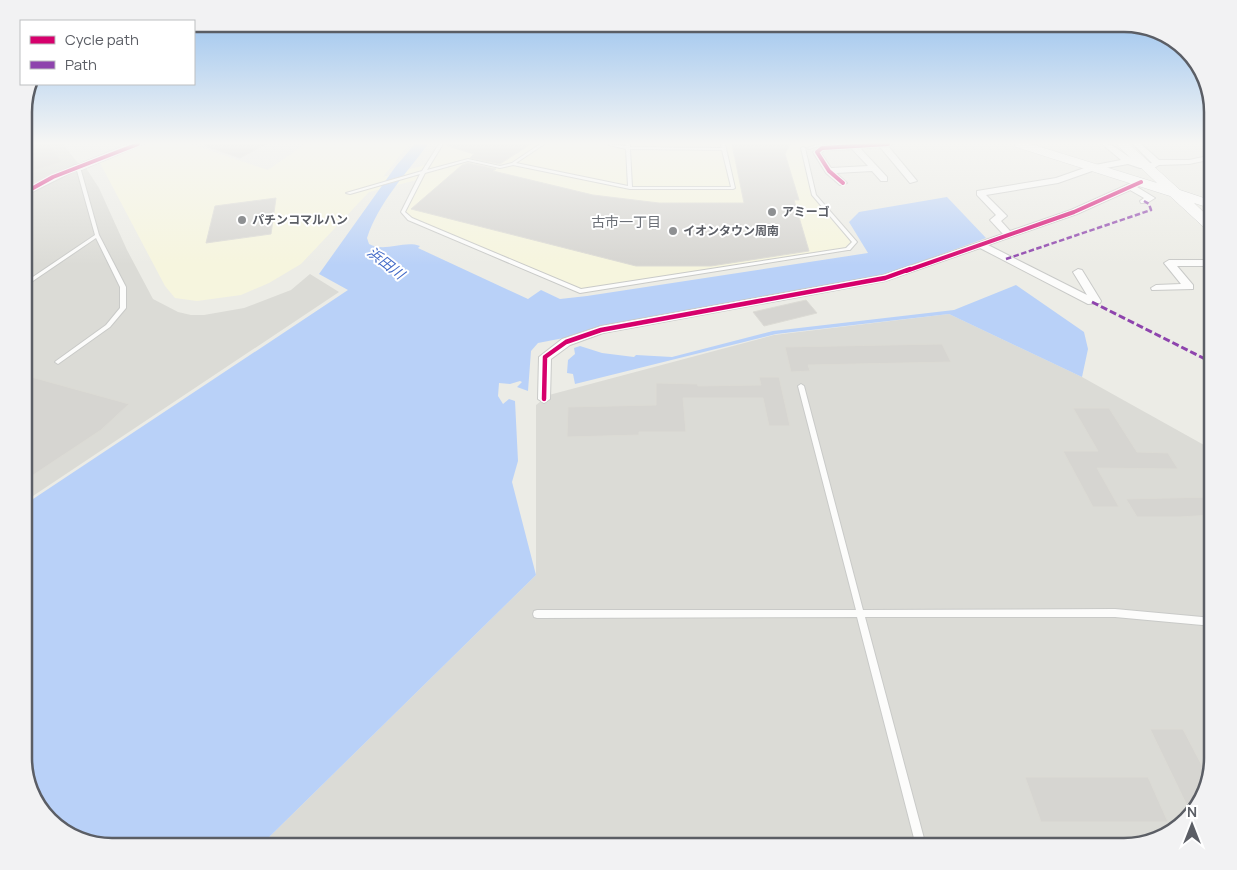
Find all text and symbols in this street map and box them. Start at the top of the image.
legend [20,20,195,85]
text: Cycle path [65,29,139,50]
text: Path [65,54,97,75]
place label: アミーゴ [782,203,830,220]
marker: アミーゴ [766,206,778,218]
place label: パチンコマルハン [252,211,348,228]
district label: 古市一丁目 [591,212,661,231]
marker: パチンコマルハン [236,214,248,226]
place label: イオンタウン周南 [683,222,779,239]
marker: イオンタウン周南 [667,225,679,237]
water label: 浜田川 [364,242,410,284]
north arrow [1167,800,1217,850]
text: N [1187,802,1197,821]

